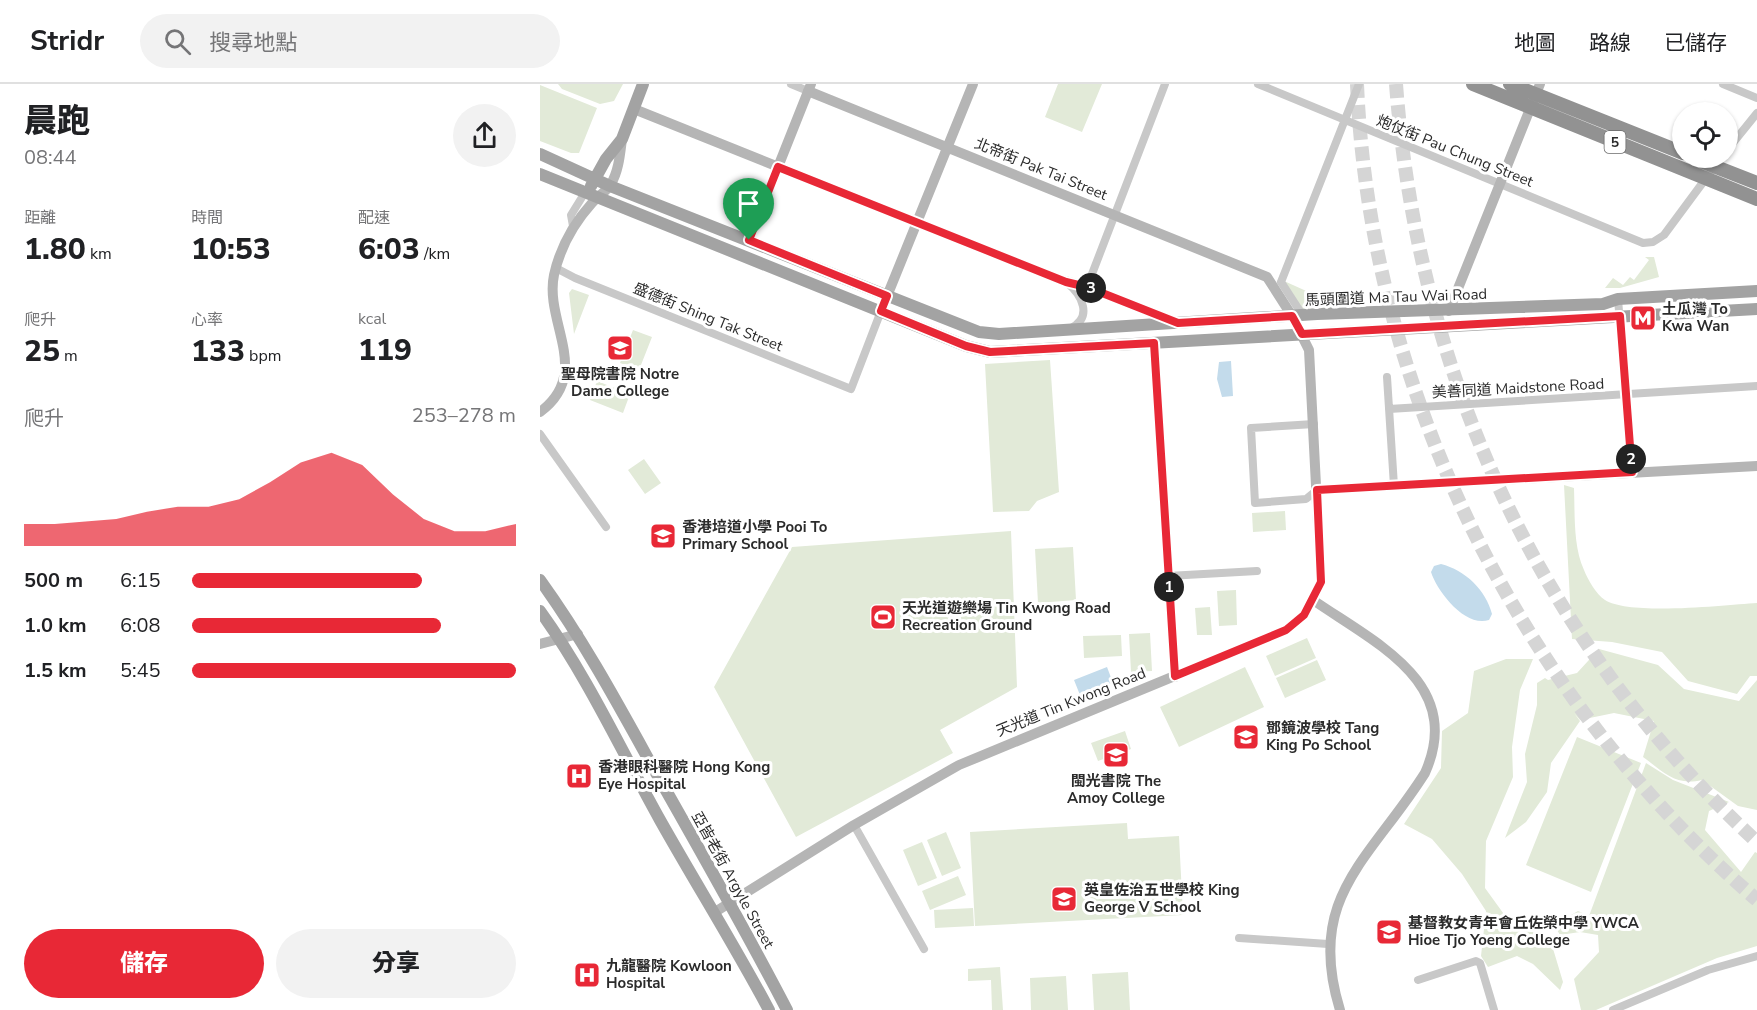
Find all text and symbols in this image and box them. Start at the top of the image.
search box [140,14,560,68]
text: Stridr [30,22,104,60]
icon: search [161,25,194,58]
text: 搜尋地點 [209,28,297,58]
text: 地圖 [1514,29,1556,57]
text: 路線 [1589,29,1631,57]
text: 已儲存 [1664,29,1727,57]
text: 晨跑 [24,99,90,144]
map controls [1672,102,1738,168]
button: locate [1672,102,1738,168]
button: share [453,104,516,167]
street label: 炮仗街 Pau Chung Street [1374,110,1537,192]
road number: 5 [1604,131,1626,153]
street label: 北帝街 Pak Tai Street [972,133,1111,205]
text: 08:44 [24,144,77,171]
pin [723,178,774,240]
icon: arrive [732,187,765,220]
text: 距離 [24,207,56,229]
text: 時間 [191,207,223,229]
text: 配速 [358,207,390,229]
text: 1.80 [24,229,86,270]
text: 10:53 [191,229,271,270]
text: 6:03 [358,229,420,270]
text: km [86,243,112,265]
text: /km [420,243,450,265]
pin: 3 [1076,273,1106,303]
text: 3 [1086,277,1096,299]
street label: 盛德街 Shing Tak Street [630,278,786,356]
street label: 馬頭圍道 Ma Tau Wai Road [1304,284,1488,310]
place label: 土瓜灣 To Kwa Wan [1662,299,1729,336]
metro station icon: 土瓜灣 To Kwa Wan [1628,303,1658,333]
text: kcal [358,308,386,330]
text: 爬升 [24,309,56,331]
text: 心率 [191,309,223,331]
text: 119 [358,330,412,371]
text: 25 [24,331,60,372]
text: 133 [191,331,245,372]
school or university icon: 聖母院書院 Notre Dame College [605,333,635,363]
text: m [60,345,78,367]
text: bpm [245,345,281,367]
place label: 聖母院書院 Notre Dame College [561,364,679,401]
street label: 美善同道 Maidstone Road [1431,373,1605,403]
text: 253–278 m [412,402,516,429]
text: 爬升 [24,405,64,432]
pin: 2 [1616,444,1646,474]
text: 2 [1626,448,1636,470]
place label: 香港培道小學 Pooi To Primary School [682,517,828,554]
school or university icon: 香港培道小學 Pooi To Primary School [648,521,678,551]
text: 500 m [24,567,83,594]
text: 6:15 [120,567,161,594]
pin: 1 [1154,572,1184,602]
text: 1 [1164,576,1174,598]
place label: 天光道遊樂場 Tin Kwong Road Recreation Ground [902,598,1111,635]
sports icon: 天光道遊樂場 Tin Kwong Road Recreation Ground [868,602,898,632]
text: 1.0 km [24,612,87,639]
text: 6:08 [120,612,161,639]
text: 1.5 km [24,657,87,684]
text: 5:45 [120,657,161,684]
street label: 天光道 Tin Kwong Road [993,663,1149,741]
place label: 鄧鏡波學校 Tang King Po School [1266,718,1379,755]
school or university icon: 鄧鏡波學校 Tang King Po School [1231,722,1261,752]
school or university icon: 閩光書院 The Amoy College [1101,740,1131,770]
place label: 香港眼科醫院 Hong Kong Eye Hospital [598,757,770,794]
hospital icon: 香港眼科醫院 Hong Kong Eye Hospital [564,761,594,791]
place label: 閩光書院 The Amoy College [1067,771,1165,808]
street label: 亞皆老街 Argyle Street [687,808,779,953]
place label: 英皇佐治五世學校 King George V School [1084,880,1240,917]
school or university icon: 英皇佐治五世學校 King George V School [1049,884,1079,914]
place label: 基督教女青年會丘佐榮中學 YWCA Hioe Tjo Yoeng College [1408,913,1640,950]
school or university icon: 基督教女青年會丘佐榮中學 YWCA Hioe Tjo Yoeng College [1374,917,1404,947]
button: 儲存 [24,929,264,998]
button: 分享 [276,929,516,998]
place label: 九龍醫院 Kowloon Hospital [606,956,732,993]
hospital icon: 九龍醫院 Kowloon Hospital [572,960,602,990]

